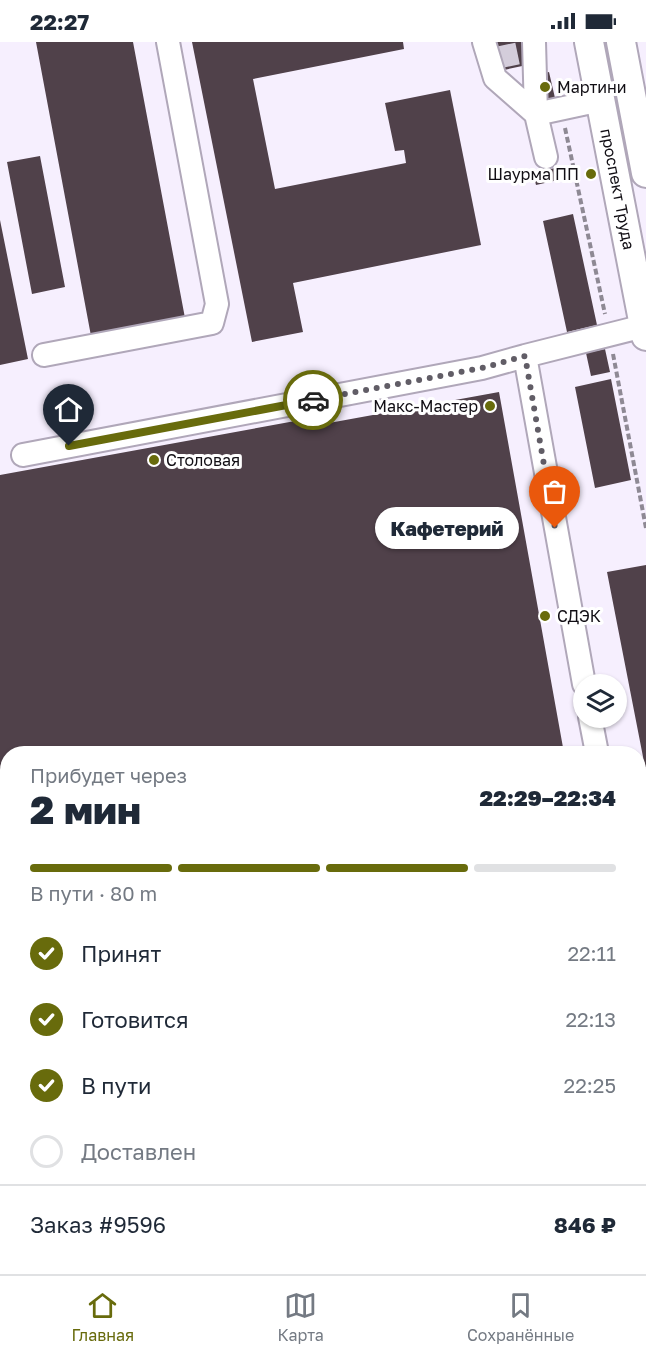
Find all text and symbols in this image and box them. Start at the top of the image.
text: 22:27 [30,8,89,35]
place label: Мартини [557,77,627,97]
marker: Мартини [538,80,552,94]
street label: проспект Труда [596,127,640,251]
place label: Шаурма ПП [487,164,579,184]
marker: Шаурма ПП [584,167,598,181]
courier [283,370,343,430]
pin [43,384,94,446]
icon: car [297,384,330,417]
icon: home [52,393,85,426]
place label: Макс-Мастер [373,396,478,416]
marker: Макс-Мастер [483,399,497,413]
place label: Столовая [166,450,240,470]
marker: Столовая [147,453,161,467]
pin [529,466,580,528]
icon: bag [538,475,571,508]
callout: Кафетерий [375,507,519,549]
text: Кафетерий [390,516,504,540]
place label: СДЭК [557,606,601,626]
marker: СДЭК [538,609,552,623]
map controls [573,674,627,728]
button: layers [573,674,627,728]
text: Прибудет через [30,763,187,787]
text: 22:29–22:34 [479,784,616,811]
text: 2 мин [30,786,141,833]
text: В пути · 80 m [30,881,157,905]
icon: check [30,937,63,970]
text: Принят [81,940,161,967]
text: 22:11 [567,941,616,965]
icon: check [30,1003,63,1036]
text: Готовится [81,1006,189,1033]
text: 22:13 [565,1007,616,1031]
icon: check [30,1069,63,1102]
text: В пути [81,1072,151,1099]
text: 22:25 [564,1073,616,1097]
text: Доставлен [81,1138,196,1165]
text: Заказ #9596 [30,1211,166,1238]
text: 846 ₽ [554,1211,616,1238]
tab: Главная [72,1289,134,1345]
tab: Карта [277,1289,324,1345]
tab: Сохранённые [467,1289,574,1345]

